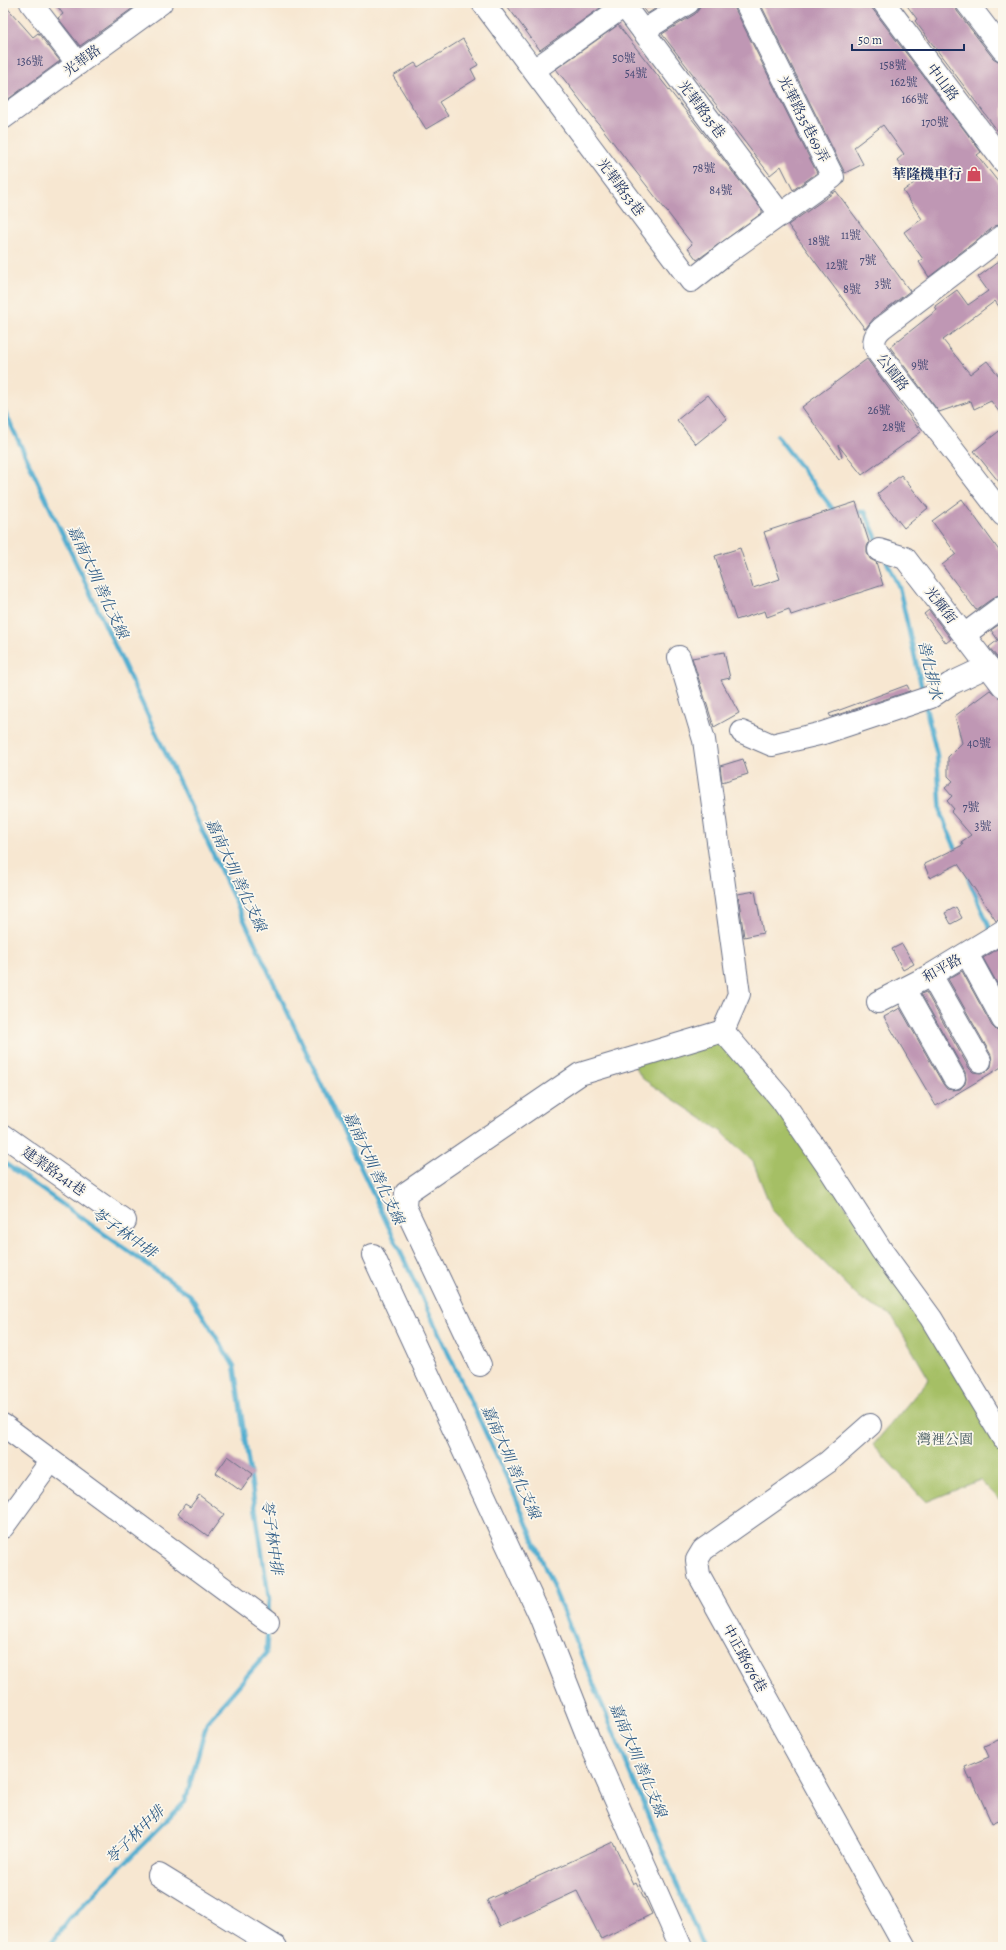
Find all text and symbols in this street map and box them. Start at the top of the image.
scale bar [852,26,964,52]
text: 50 m [858,32,882,48]
street label: 光華路 [60,40,105,80]
house number: 50號 [612,50,636,66]
house number: 136號 [17,53,43,69]
house number: 158號 [879,57,907,73]
street label: 中山路 [922,60,963,105]
house number: 54號 [625,65,647,81]
street label: 光華路35巷69弄 [774,73,834,166]
house number: 162號 [890,74,918,90]
street label: 光華路35巷 [674,76,730,142]
house number: 166號 [901,91,929,107]
house number: 170號 [921,114,949,130]
street label: 光華路53巷 [593,154,649,220]
house number: 78號 [693,160,715,176]
place label: 華隆機車行 [892,165,962,184]
shop icon: 華隆機車行 [965,165,983,183]
house number: 84號 [709,182,733,198]
house number: 11號 [841,227,861,243]
house number: 18號 [808,233,830,249]
house number: 7號 [859,252,877,268]
house number: 12號 [826,257,848,273]
house number: 3號 [875,276,892,292]
house number: 8號 [843,281,861,297]
street label: 公園路 [872,350,913,395]
house number: 9號 [911,357,929,373]
house number: 26號 [867,402,891,418]
house number: 28號 [882,419,906,435]
water label: 嘉南大圳 善化支線 [63,522,134,644]
street label: 光輝街 [920,583,961,628]
water label: 善化排水 [914,639,947,703]
house number: 40號 [967,735,991,751]
house number: 7號 [962,799,980,815]
water label: 嘉南大圳 善化支線 [201,815,272,937]
house number: 3號 [975,818,992,834]
street label: 和平路 [919,950,965,987]
water label: 嘉南大圳 善化支線 [339,1108,410,1230]
street label: 建業路241巷 [18,1142,89,1200]
water label: 苓子林中排 [88,1203,162,1264]
water label: 嘉南大圳 善化支線 [477,1402,546,1524]
park label: 灣裡公園 [917,1430,973,1449]
water label: 苓子林中排 [257,1498,287,1578]
street label: 中正路676巷 [718,1621,771,1696]
water label: 嘉南大圳 善化支線 [605,1700,672,1822]
water label: 苓子林中排 [101,1800,170,1869]

